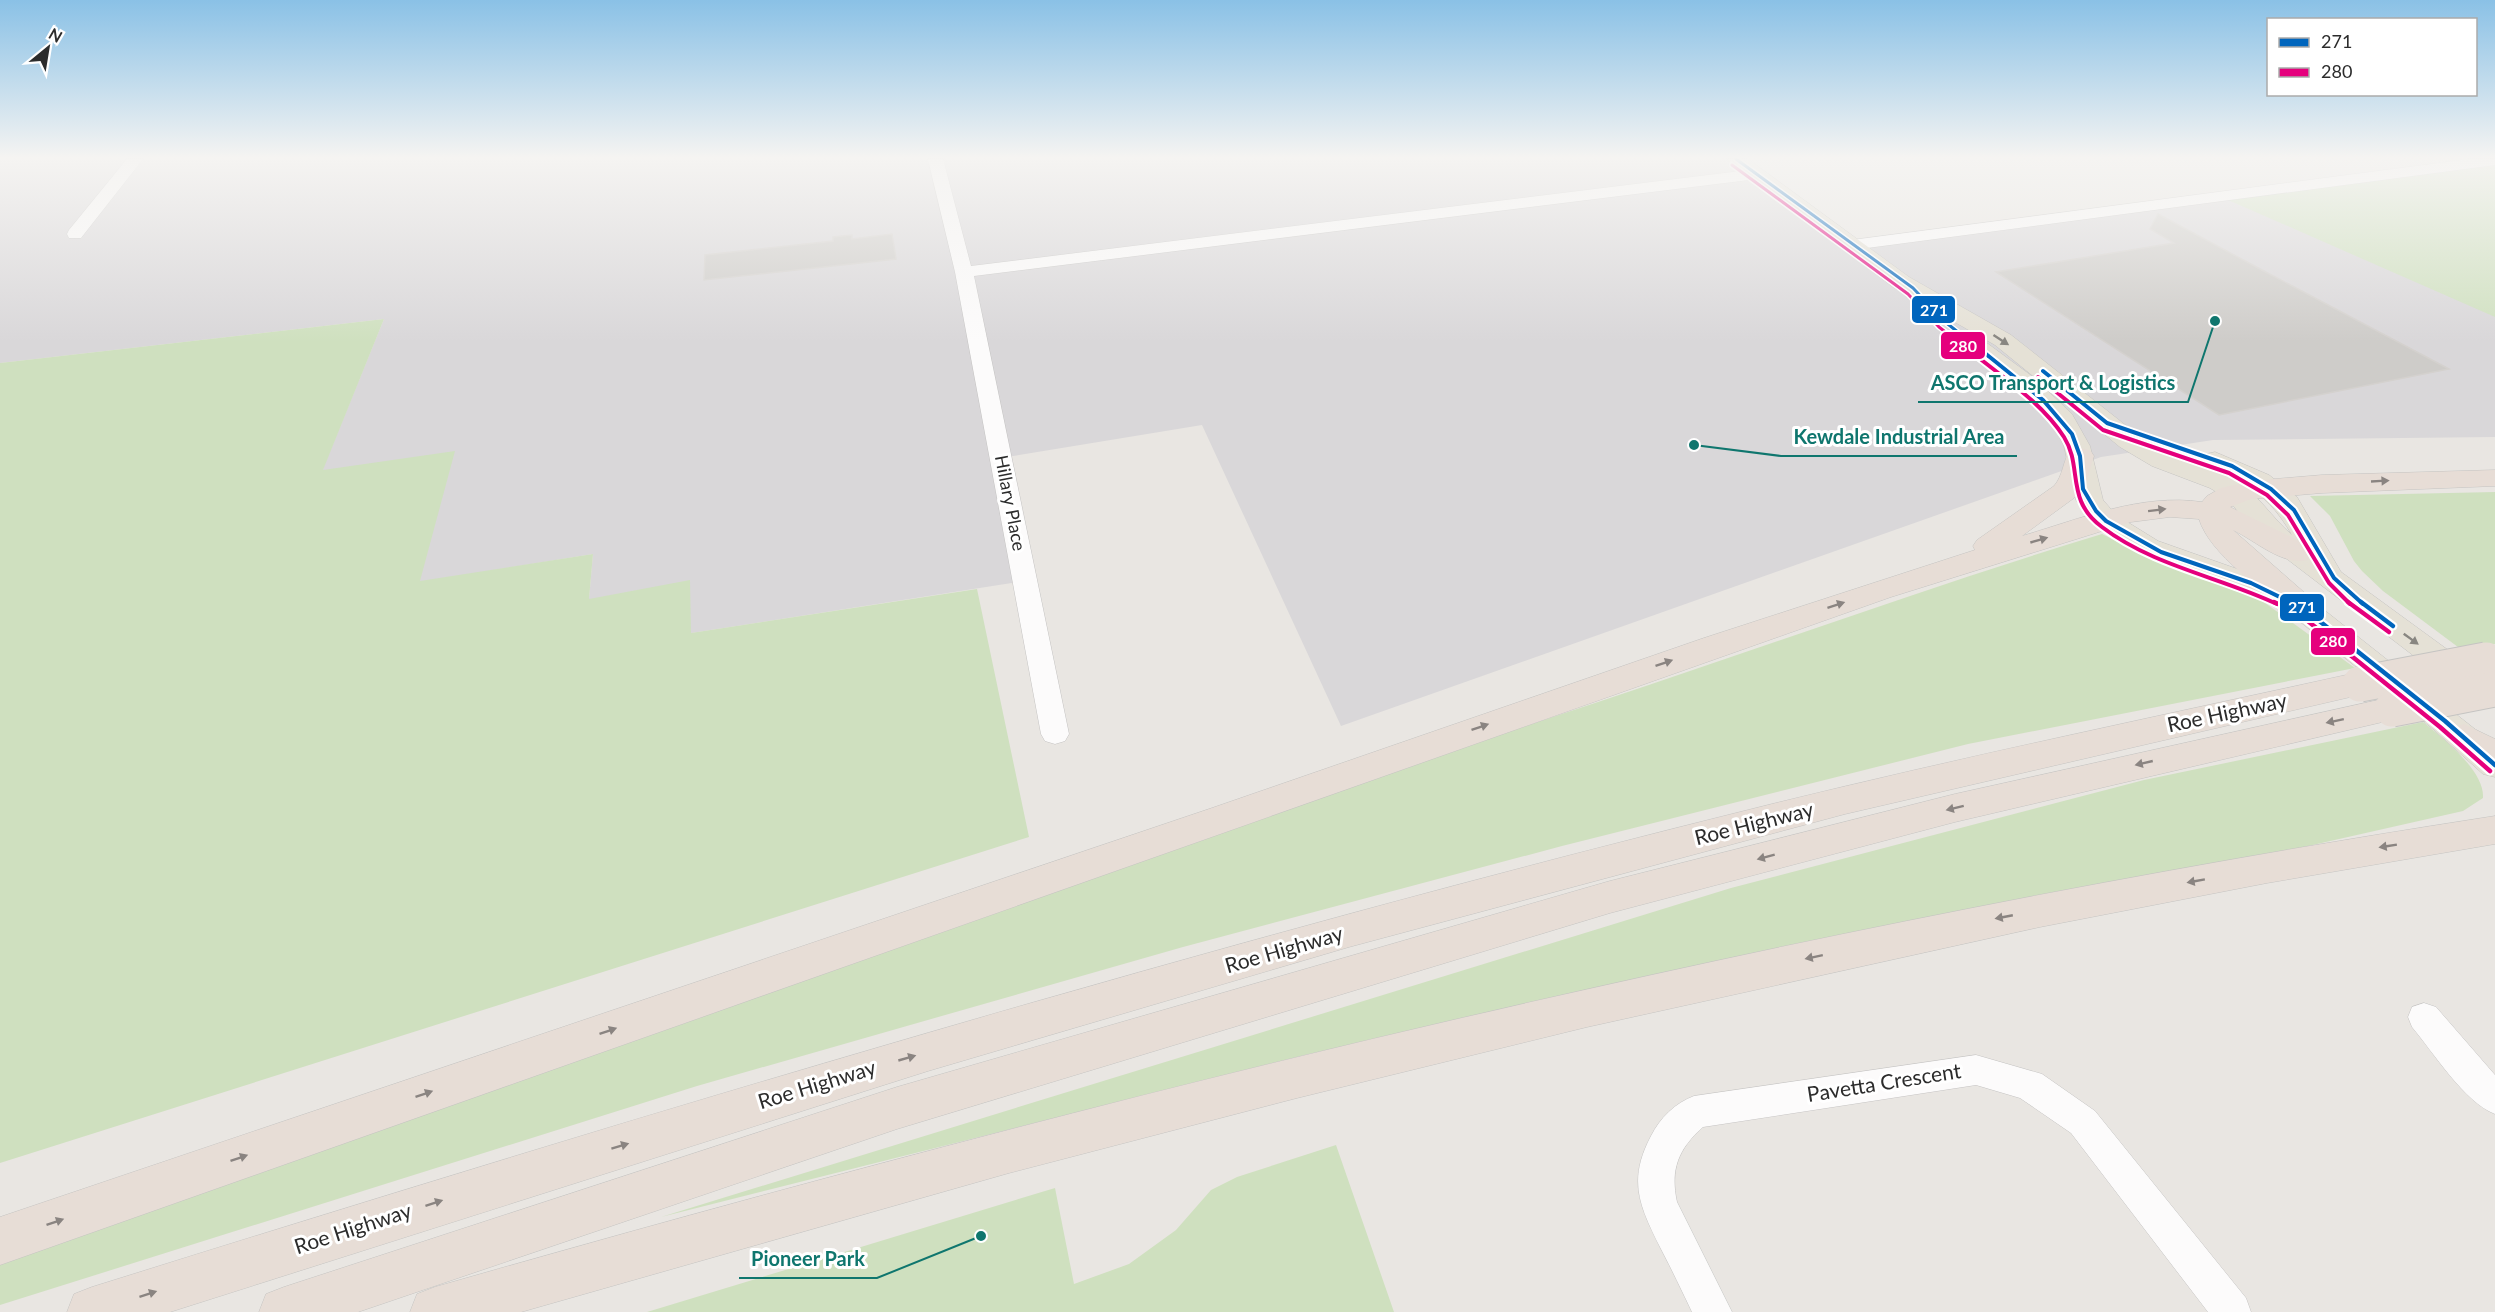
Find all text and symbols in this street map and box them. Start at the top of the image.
north arrow [18,18,78,78]
legend [2267,18,2477,96]
text: N [46,23,66,46]
text: 271 [2321,30,2352,52]
text: 280 [2321,60,2352,82]
line badge: 271 [1911,295,1956,324]
text: 271 [1920,300,1948,319]
line badge: 280 [1940,331,1986,360]
one-way arrow [1993,334,2010,345]
text: 280 [1949,336,1977,355]
callout: ASCO Transport & Logistics [1918,364,2188,402]
text: ASCO Transport & Logistics [1930,370,2176,394]
callout: Kewdale Industrial Area [1781,418,2017,456]
text: Kewdale Industrial Area [1793,424,2005,448]
street label: Hillary Place [991,453,1031,553]
one-way arrow [2371,477,2390,486]
one-way arrow [2148,505,2167,515]
one-way arrow [2030,535,2048,544]
line badge: 271 [2279,593,2325,622]
text: 271 [2288,597,2316,616]
one-way arrow [1827,599,1845,609]
line badge: 280 [2310,627,2356,656]
text: 280 [2319,631,2347,650]
one-way arrow [2403,633,2419,645]
one-way arrow [1655,658,1673,668]
street label: Roe Highway [2165,687,2289,736]
one-way arrow [2325,717,2344,726]
one-way arrow [1471,722,1489,731]
one-way arrow [2135,759,2154,769]
street label: Roe Highway [1692,796,1816,849]
one-way arrow [1945,803,1964,813]
one-way arrow [2378,842,2397,851]
one-way arrow [1757,852,1775,862]
one-way arrow [2186,877,2205,886]
one-way arrow [1995,913,2014,922]
street label: Roe Highway [1222,920,1346,977]
one-way arrow [1804,953,1823,963]
one-way arrow [599,1026,617,1035]
one-way arrow [898,1053,916,1062]
street label: Roe Highway [755,1054,879,1113]
street label: Pavetta Crescent [1805,1057,1963,1106]
one-way arrow [415,1089,433,1099]
one-way arrow [611,1141,629,1150]
one-way arrow [230,1153,248,1162]
street label: Roe Highway [291,1197,414,1258]
one-way arrow [425,1198,443,1207]
one-way arrow [46,1217,64,1227]
callout: Pioneer Park [739,1240,877,1278]
text: Pioneer Park [751,1246,865,1270]
one-way arrow [139,1289,157,1298]

